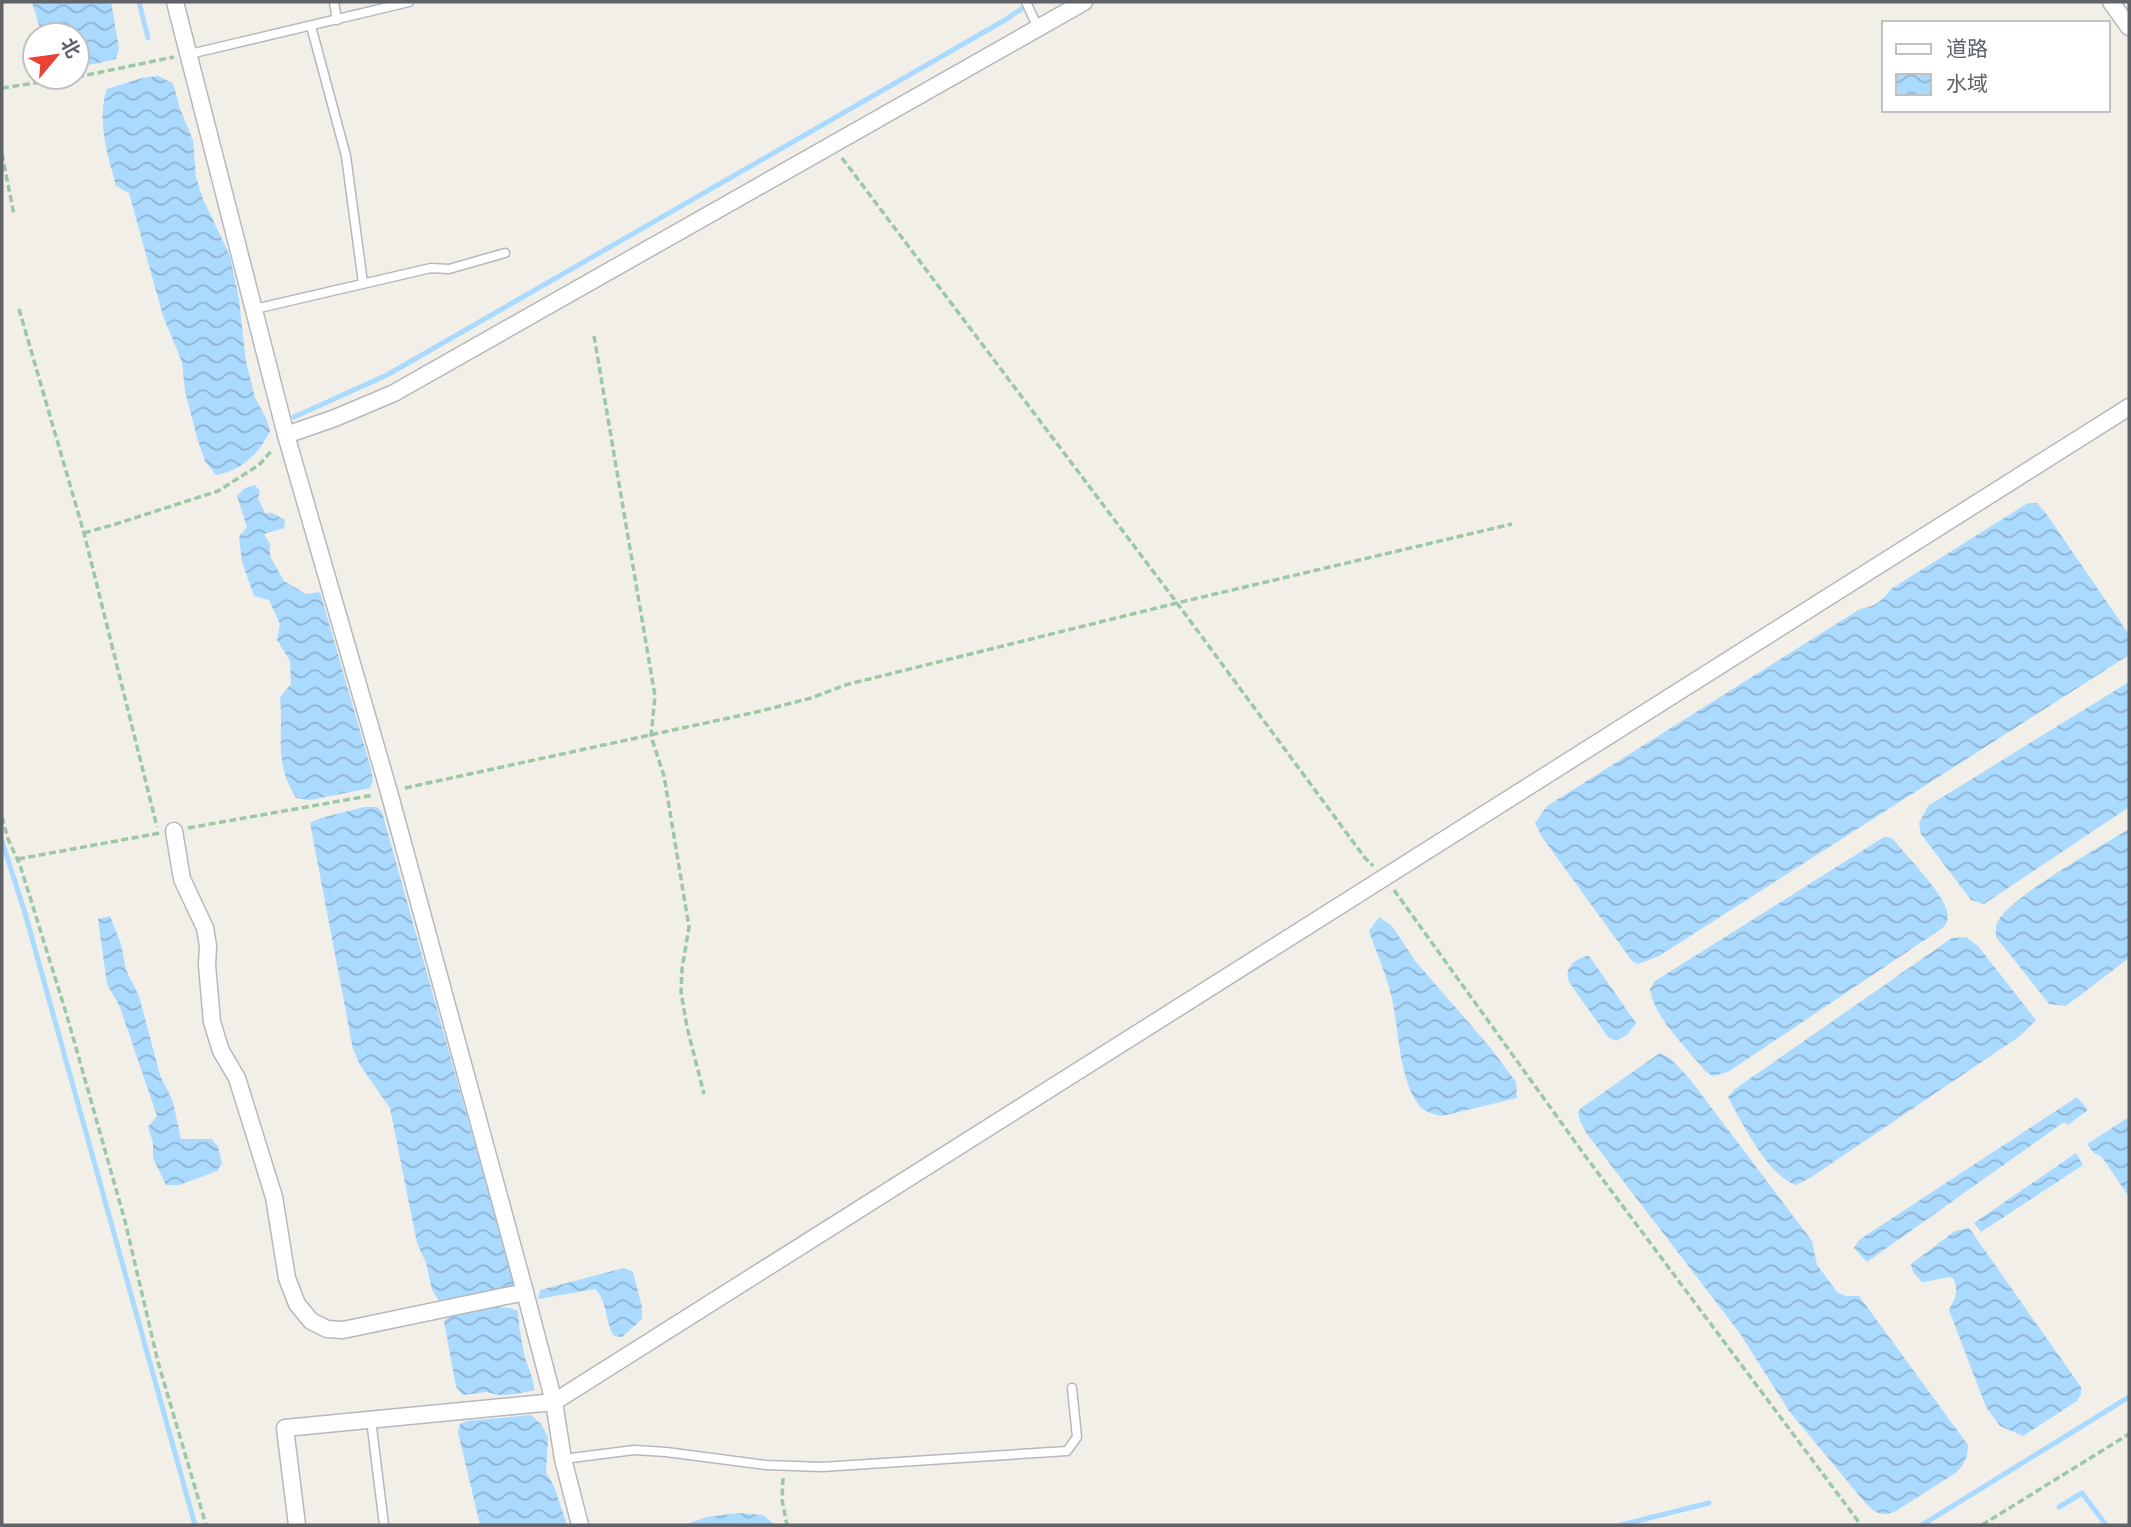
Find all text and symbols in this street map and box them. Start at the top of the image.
north arrow [21,21,91,91]
legend [1882,21,2110,112]
text: 北 [54,33,87,63]
text: 道路 [1946,34,1988,64]
text: 水域 [1946,69,1988,99]

